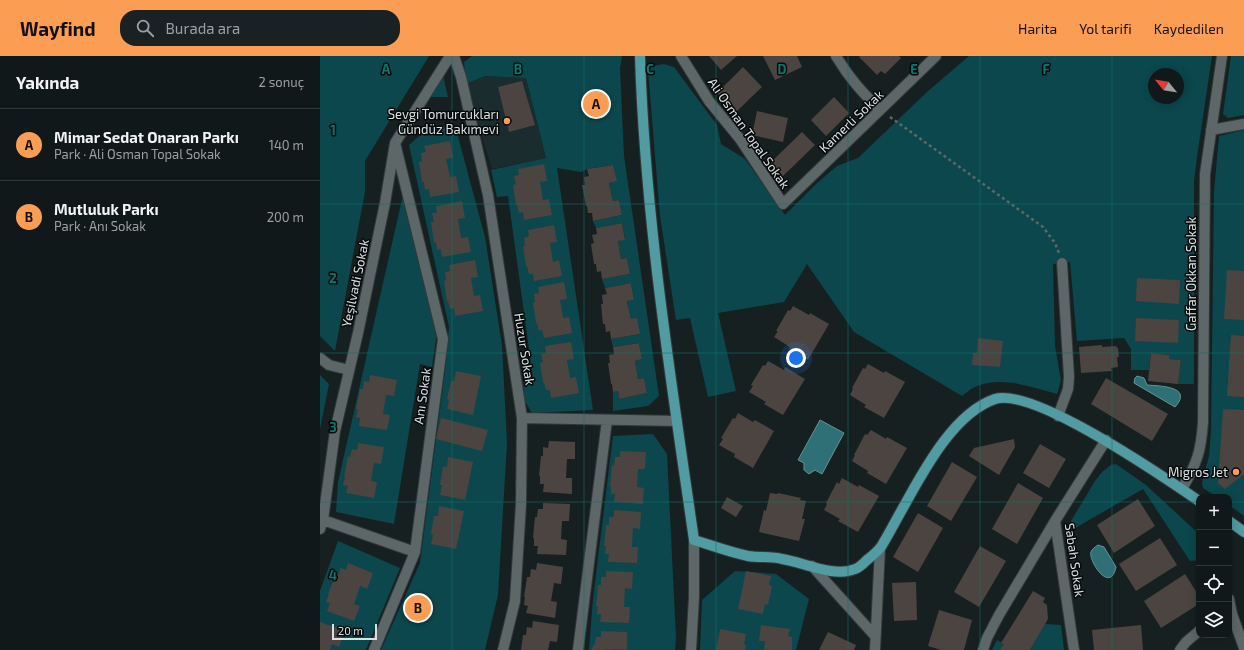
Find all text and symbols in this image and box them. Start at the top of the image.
search box [120,10,400,46]
text: Wayfind [20,17,96,40]
icon: search [134,17,156,39]
text: Burada ara [166,19,240,37]
text: Harita [1018,20,1057,37]
text: Yol tarifi [1079,20,1132,37]
text: Kaydedilen [1154,20,1224,37]
text: A [382,61,391,77]
text: B [514,61,522,77]
text: C [646,61,654,77]
text: D [778,61,787,77]
text: E [910,61,918,77]
text: F [1042,61,1050,77]
north arrow [1148,68,1184,104]
text: Yakında [16,72,79,92]
text: 2 sonuç [258,74,304,90]
street label: Ali Osman Topal Sokak [705,74,794,192]
street label: Kamerli Sokak [815,86,887,156]
pin: A [583,89,609,119]
place label: Sevgi Tomurcukları Gündüz Bakımevi [388,106,499,137]
marker: Sevgi Tomurcukları Gündüz Bakımevi [502,116,512,126]
text: 1 [330,122,336,138]
text: Mimar Sedat Onaran Parkı [54,128,239,146]
text: A [25,137,33,153]
text: 140 m [269,137,304,153]
text: Park · Ali Osman Topal Sokak [54,146,221,162]
text: Mutluluk Parkı [54,200,159,218]
text: B [25,209,33,225]
text: 200 m [267,209,304,225]
street label: Gaffar Okkan Sokak [1183,217,1199,331]
text: Park · Anı Sokak [54,218,146,234]
street label: Yeşilvadi Sokak [338,237,373,329]
text: 2 [329,270,337,286]
street label: Huzur Sokak [511,312,539,387]
your location [786,348,806,368]
street label: Anı Sokak [410,366,434,425]
text: 3 [329,419,337,435]
place label: Migros Jet [1168,464,1228,480]
marker: Migros Jet [1231,467,1241,477]
map controls [1196,494,1232,638]
button: + [1196,494,1232,530]
street label: Sabah Sokak [1062,522,1088,598]
button: − [1196,530,1232,566]
button: locate [1196,566,1232,602]
text: 4 [329,567,337,583]
pin: B [405,593,431,623]
button: layers [1196,602,1232,638]
scale bar [332,622,377,641]
text: 20 m [338,624,363,637]

